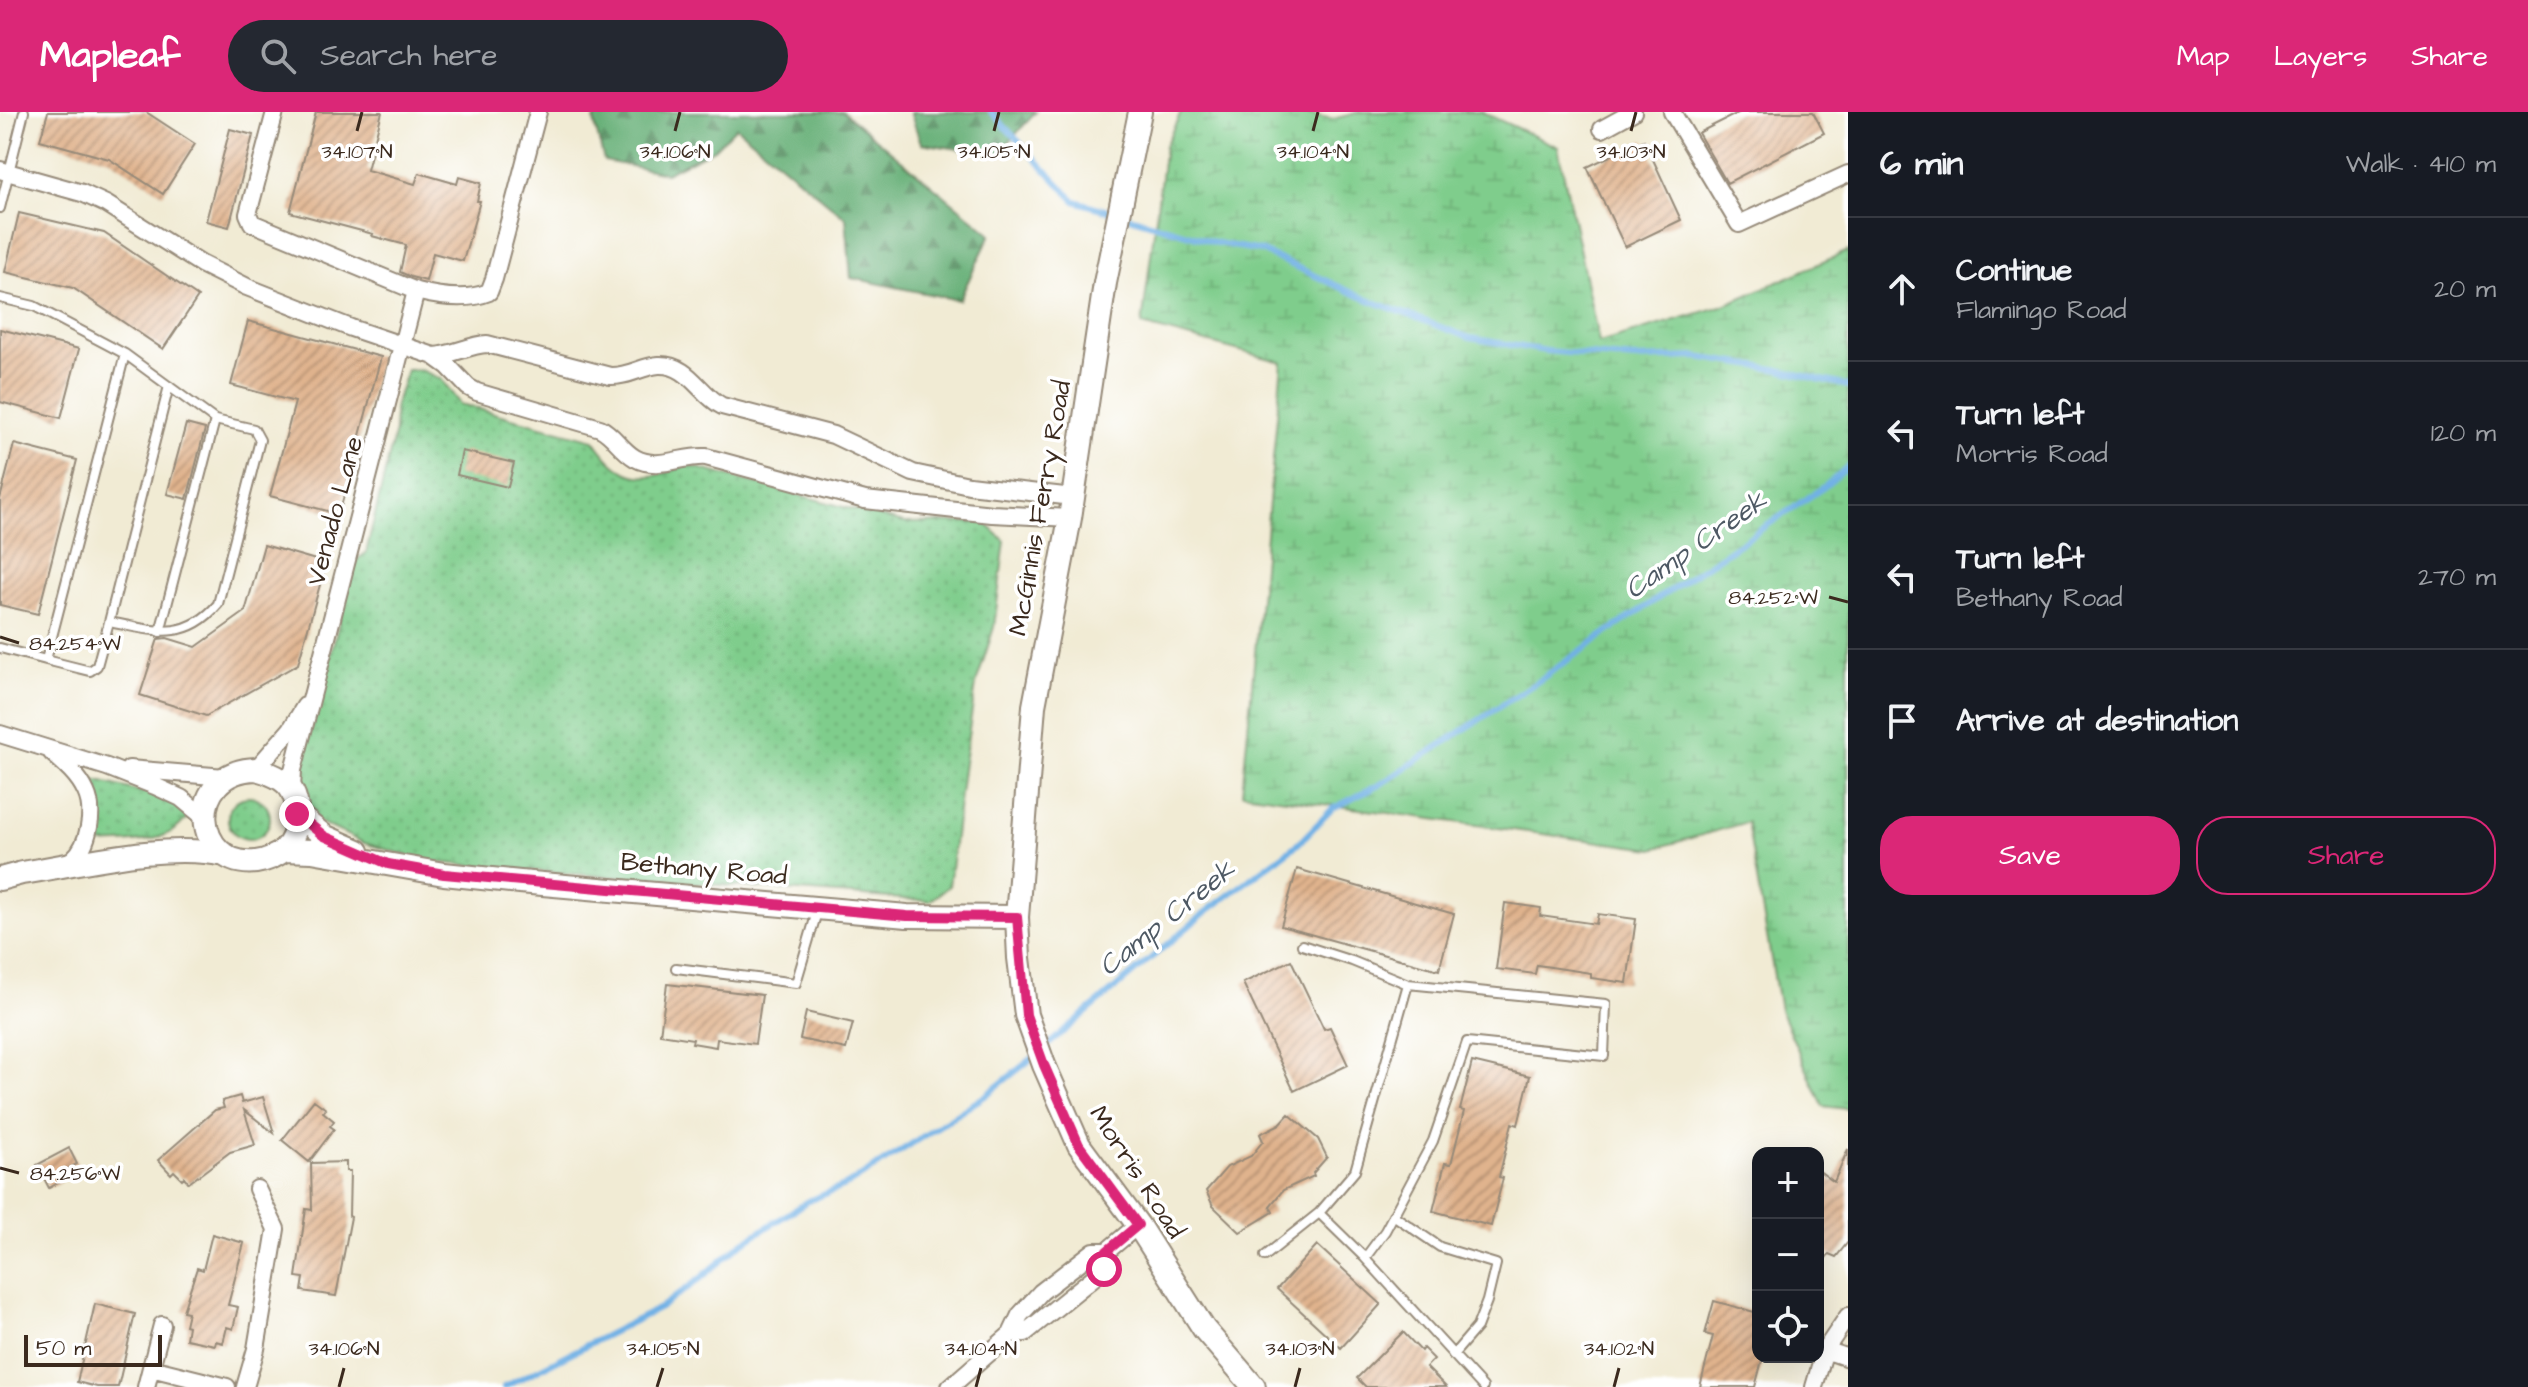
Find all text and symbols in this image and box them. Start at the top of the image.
search box [228,20,788,92]
text: Mapleaf [40,30,180,82]
icon: search [256,34,300,78]
text: Search here [320,35,497,77]
text: Map [2177,37,2230,76]
text: Layers [2274,37,2367,76]
text: Share [2411,37,2488,76]
text: 34.107°N [321,138,393,166]
text: 34.106°N [639,138,711,166]
text: 34.105°N [958,138,1030,166]
text: 34.104°N [1277,138,1349,166]
text: 34.103°N [1597,138,1665,166]
text: 6 min [1880,140,1964,188]
text: Walk · 410 m [2346,146,2496,182]
text: Continue [1956,250,2072,292]
icon: ahead [1880,267,1924,311]
text: 20 m [2434,271,2496,307]
text: Flamingo Road [1956,292,2127,328]
street label: McGinnis Ferry Road [1000,378,1082,639]
text: Turn left [1956,394,2084,436]
icon: left [1880,411,1924,455]
text: 120 m [2431,415,2496,451]
street label: Venado Lane [298,432,372,590]
text: Morris Road [1956,436,2108,472]
water label: Camp Creek [1617,481,1776,608]
text: Turn left [1956,538,2084,580]
icon: left [1880,555,1924,599]
text: 270 m [2418,559,2496,595]
text: Bethany Road [1956,580,2123,616]
text: 84.252°W [1728,584,1818,612]
text: 84.254°W [29,630,121,658]
icon: arrive [1880,699,1924,743]
text: Arrive at destination [1956,700,2238,742]
route end [279,796,315,832]
button: Save [1880,816,2180,895]
button: Share [2196,816,2496,895]
street label: Bethany Road [619,844,789,896]
water label: Camp Creek [1090,850,1244,985]
street label: Morris Road [1081,1098,1193,1246]
map controls [1752,1147,1824,1363]
button: + [1752,1147,1824,1219]
text: 84.256°W [30,1160,121,1188]
button: − [1752,1219,1824,1291]
route start [1086,1251,1122,1287]
button: locate [1752,1291,1824,1363]
scale bar [24,1331,162,1367]
text: 50 m [36,1333,91,1364]
text: 34.106°N [308,1335,380,1363]
text: 34.105°N [627,1335,699,1363]
text: 34.104°N [945,1335,1017,1363]
text: 34.103°N [1266,1335,1334,1363]
text: 34.102°N [1584,1335,1654,1363]

